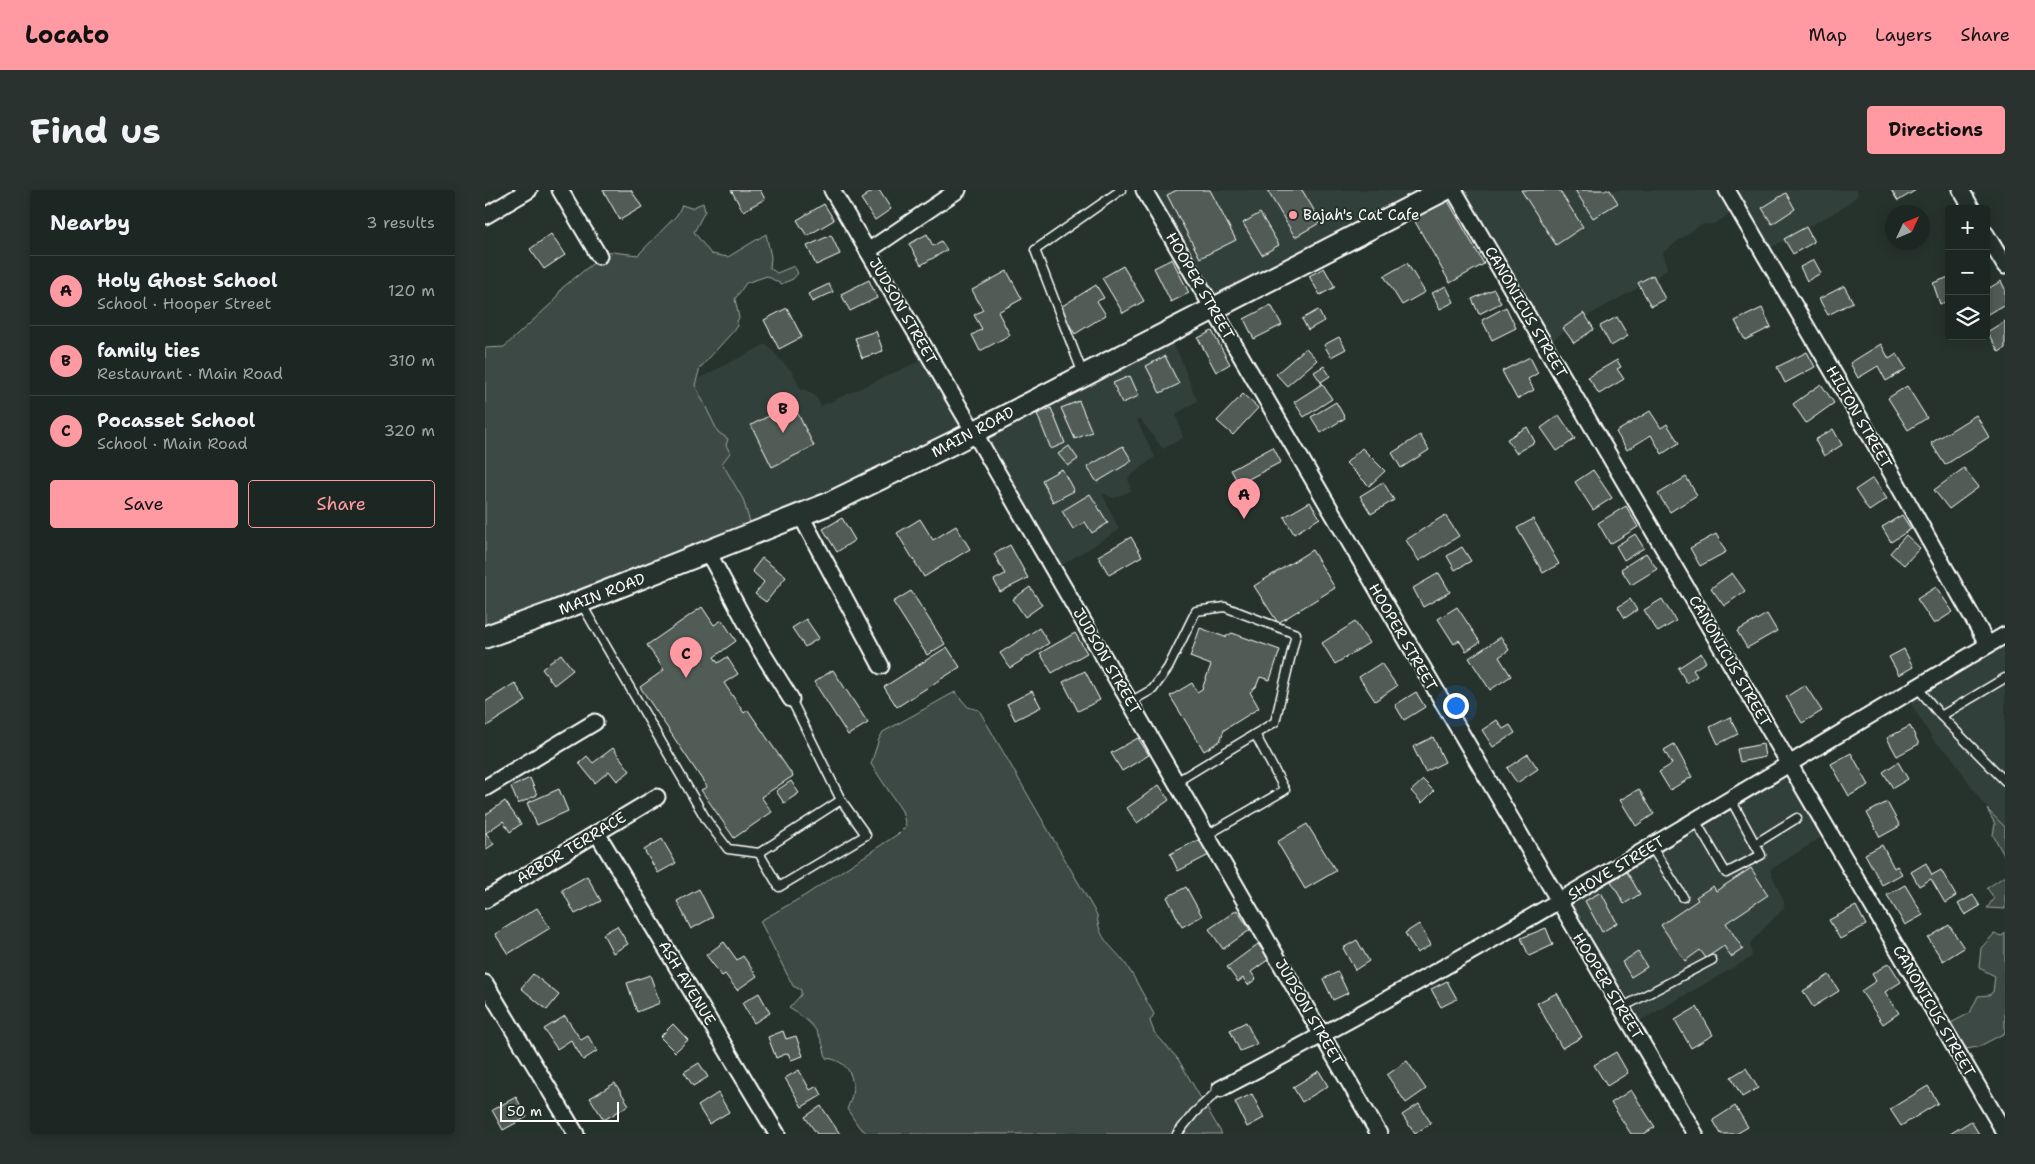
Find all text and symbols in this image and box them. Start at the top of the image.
text: Locato [25,19,109,51]
text: Map [1809,23,1847,47]
text: Layers [1875,23,1932,47]
text: Share [1960,23,2010,47]
button: Directions [1867,106,2005,154]
text: Find us [30,107,161,154]
place label: Bajah's Cat Cafe [1303,205,1419,225]
north arrow [1885,205,1930,250]
map controls [1945,205,1990,340]
button: + [1945,205,1990,250]
text: Nearby [50,209,130,237]
marker: Bajah's Cat Cafe [1287,209,1299,221]
text: 3 results [366,212,435,233]
street label: HOOPER STREET [1161,229,1239,343]
street label: CANONICUS STREET [1480,243,1572,381]
button: − [1945,250,1990,295]
street label: JUDSON STREET [864,254,942,368]
text: Holy Ghost School [97,268,278,293]
text: A [60,280,72,301]
text: 120 m [388,280,435,301]
text: School · Hooper Street [97,293,272,314]
button: layers [1945,295,1990,340]
text: family ties [97,338,200,363]
text: B [61,350,71,371]
text: 310 m [388,350,435,371]
street label: HILTON STREET [1821,362,1897,472]
text: Restaurant · Main Road [97,363,283,384]
pin: B [767,392,799,433]
street label: MAIN ROAD [928,402,1018,462]
text: Pocasset School [97,408,255,433]
text: C [61,420,71,441]
text: 320 m [384,420,435,441]
text: School · Main Road [97,433,248,454]
pin: A [1228,478,1260,519]
button: Save [50,480,238,528]
button: Share [248,480,435,528]
street label: MAIN ROAD [556,568,648,620]
street label: HOOPER STREET [1364,580,1442,694]
street label: CANONICUS STREET [1684,592,1776,730]
street label: JUDSON STREET [1068,604,1146,718]
pin: C [670,637,702,678]
your location [1443,693,1469,719]
street label: ARBOR TERRACE [512,807,630,889]
street label: SHOVE STREET [1564,831,1668,905]
street label: HOOPER STREET [1568,929,1648,1043]
street label: ASH AVENUE [654,937,720,1029]
street label: CANONICUS STREET [1888,942,1980,1080]
street label: JUDSON STREET [1270,955,1348,1069]
scale bar [500,1099,619,1122]
text: 50 m [507,1102,542,1120]

